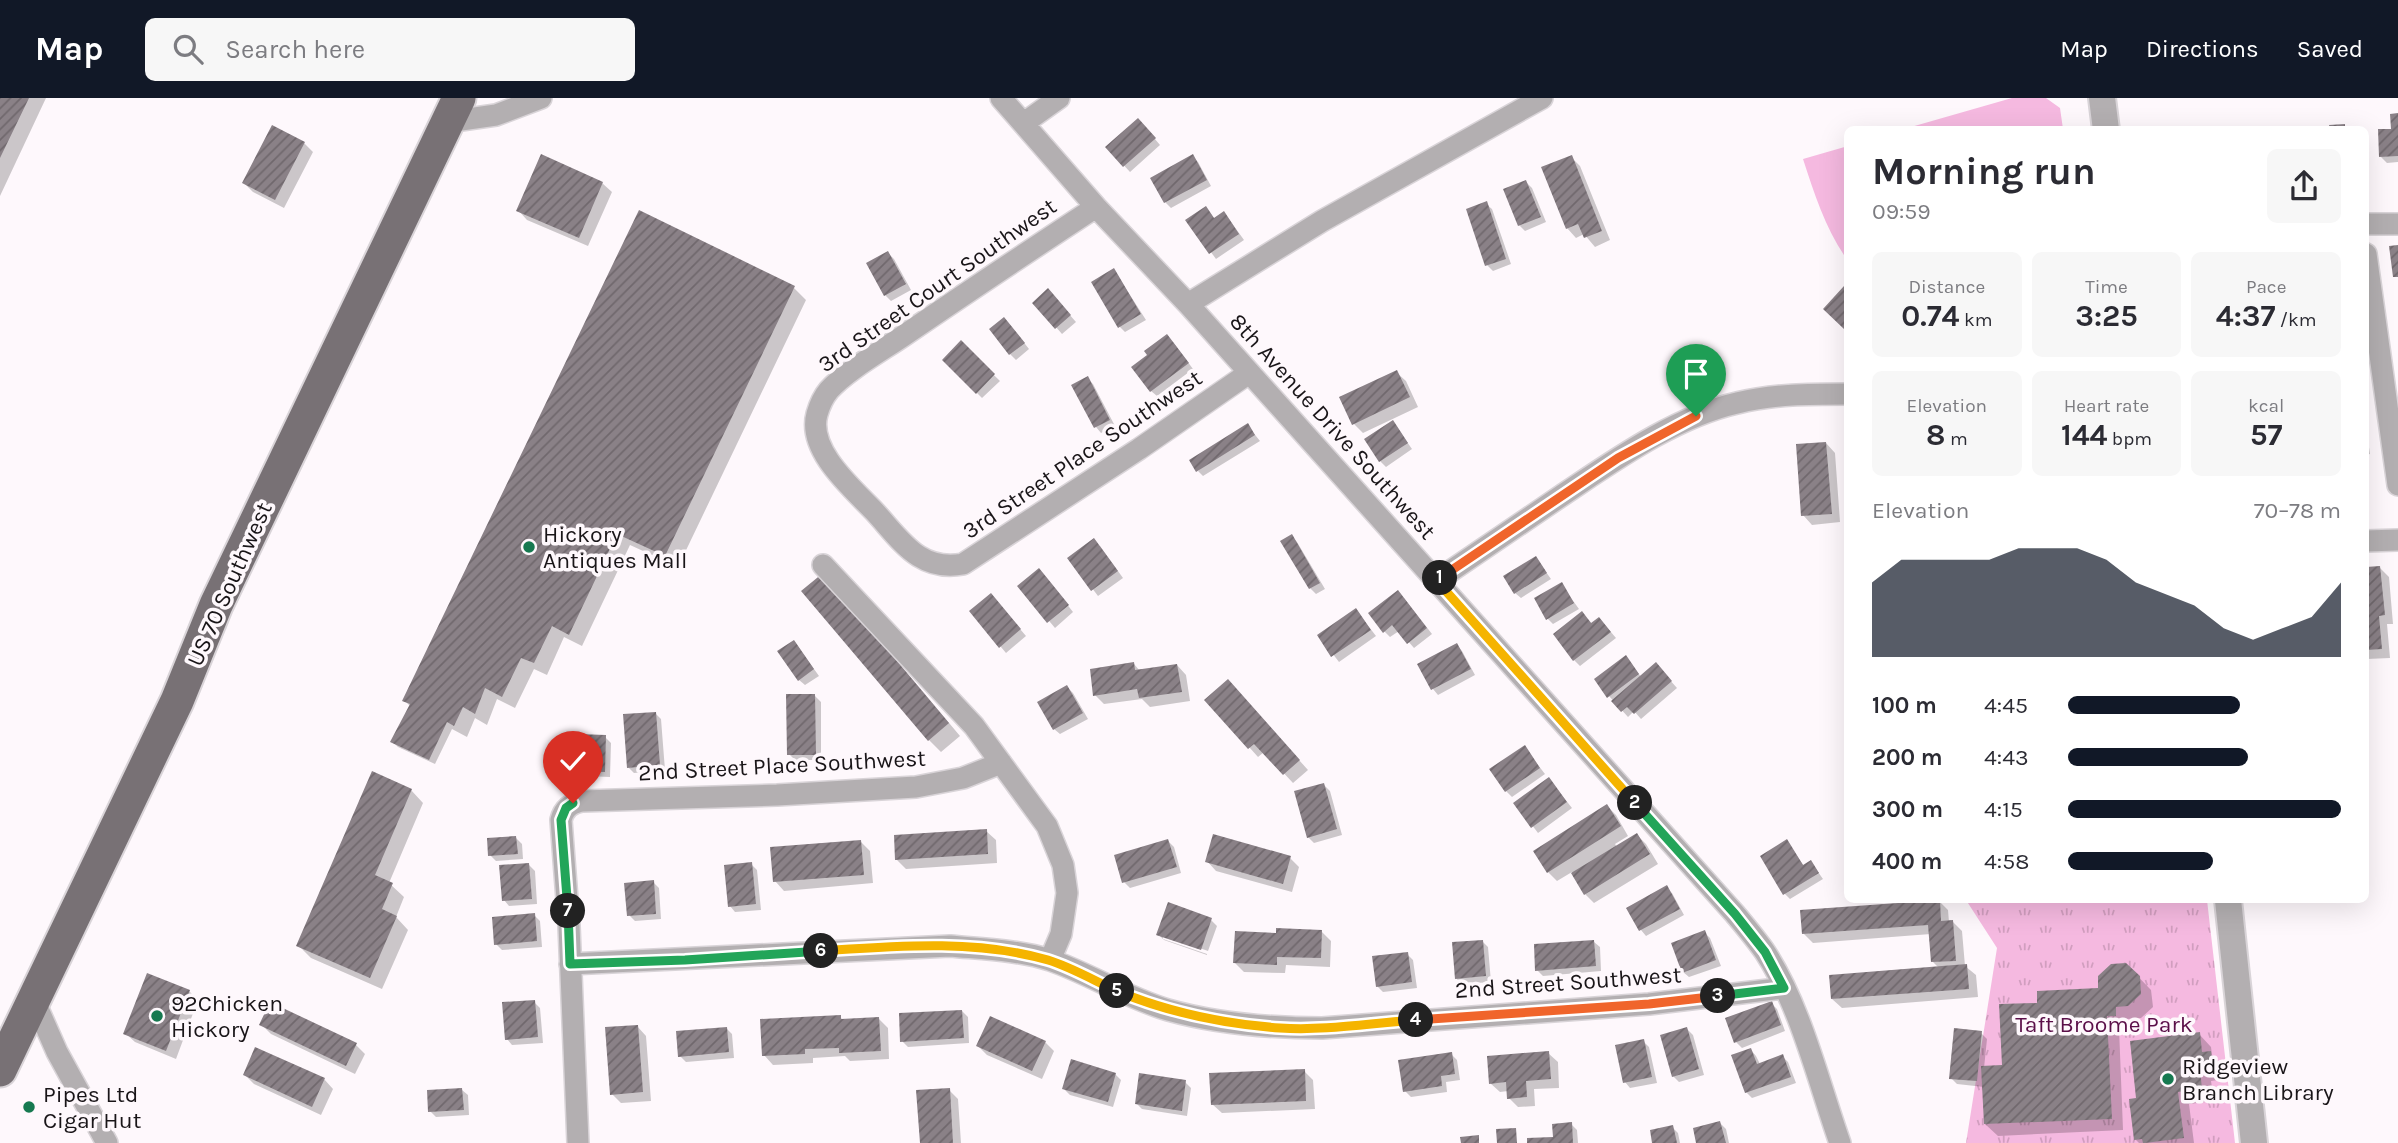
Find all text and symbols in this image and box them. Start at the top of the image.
search box [145,18,635,81]
text: Map [35,30,103,68]
icon: search [169,30,207,68]
text: Search here [225,34,365,65]
text: Map [2060,35,2108,63]
text: Directions [2146,35,2259,63]
text: Saved [2297,35,2363,63]
text: Morning run [1872,149,2096,194]
button: share [2267,149,2341,223]
street label: 3rd Street Court Southwest [813,192,1062,378]
text: 09:59 [1872,198,1931,225]
text: Distance [1908,276,1985,298]
text: Time [2085,276,2128,298]
text: Pace [2246,276,2286,298]
text: 0.74 [1901,298,1959,334]
text: 3:25 [2075,298,2138,334]
text: 4:37 [2216,298,2275,334]
street label: 8th Avenue Drive Southwest [1224,308,1441,545]
text: km [1959,309,1992,331]
text: /km [2275,309,2317,331]
pin [1666,344,1726,416]
icon: arrive [1677,355,1715,393]
street label: 3rd Street Place Southwest [958,364,1207,545]
text: Elevation [1907,395,1987,417]
text: Heart rate [2064,395,2149,417]
text: kcal [2248,395,2284,417]
text: 8 [1926,417,1945,453]
text: 144 [2061,417,2107,453]
text: 57 [2250,417,2282,453]
text: m [1945,428,1968,450]
text: bpm [2107,428,2152,450]
text: Elevation [1872,497,1969,524]
text: 70–78 m [2254,497,2341,524]
street label: US 70 Southwest [181,498,278,670]
place label: Hickory Antiques Mall [543,521,687,574]
marker: Hickory Antiques Mall [521,539,537,555]
pin: 1 [1422,560,1458,596]
text: 1 [1436,566,1443,588]
text: 100 m [1872,692,1937,719]
text: 4:45 [1984,692,2028,719]
pin [543,731,603,803]
icon: check [554,742,592,780]
street label: 2nd Street Place Southwest [638,744,927,787]
text: 200 m [1872,744,1943,771]
text: 4:43 [1984,744,2029,771]
pin: 2 [1618,786,1652,820]
text: 2 [1629,791,1640,813]
text: 300 m [1872,796,1943,823]
text: 4:15 [1984,796,2023,823]
text: 400 m [1872,848,1942,875]
text: 4:58 [1984,848,2029,875]
pin: 7 [550,894,586,928]
text: 7 [563,899,572,921]
pin: 6 [804,934,838,968]
text: 6 [815,939,826,961]
street label: 2nd Street Southwest [1454,961,1683,1004]
pin: 5 [1100,974,1134,1008]
pin: 3 [1700,978,1736,1014]
text: 5 [1111,979,1122,1001]
text: 3 [1712,984,1723,1006]
place label: 92Chicken Hickory [171,990,283,1043]
pin: 4 [1398,1002,1434,1038]
marker: 92Chicken Hickory [149,1008,165,1024]
text: 4 [1410,1008,1421,1030]
park label: Taft Broome Park [2015,1011,2193,1038]
place label: Ridgeview Branch Library [2182,1053,2334,1106]
marker: Ridgeview Branch Library [2160,1071,2176,1087]
place label: Pipes Ltd Cigar Hut [43,1081,142,1134]
marker: Pipes Ltd Cigar Hut [21,1099,37,1115]

